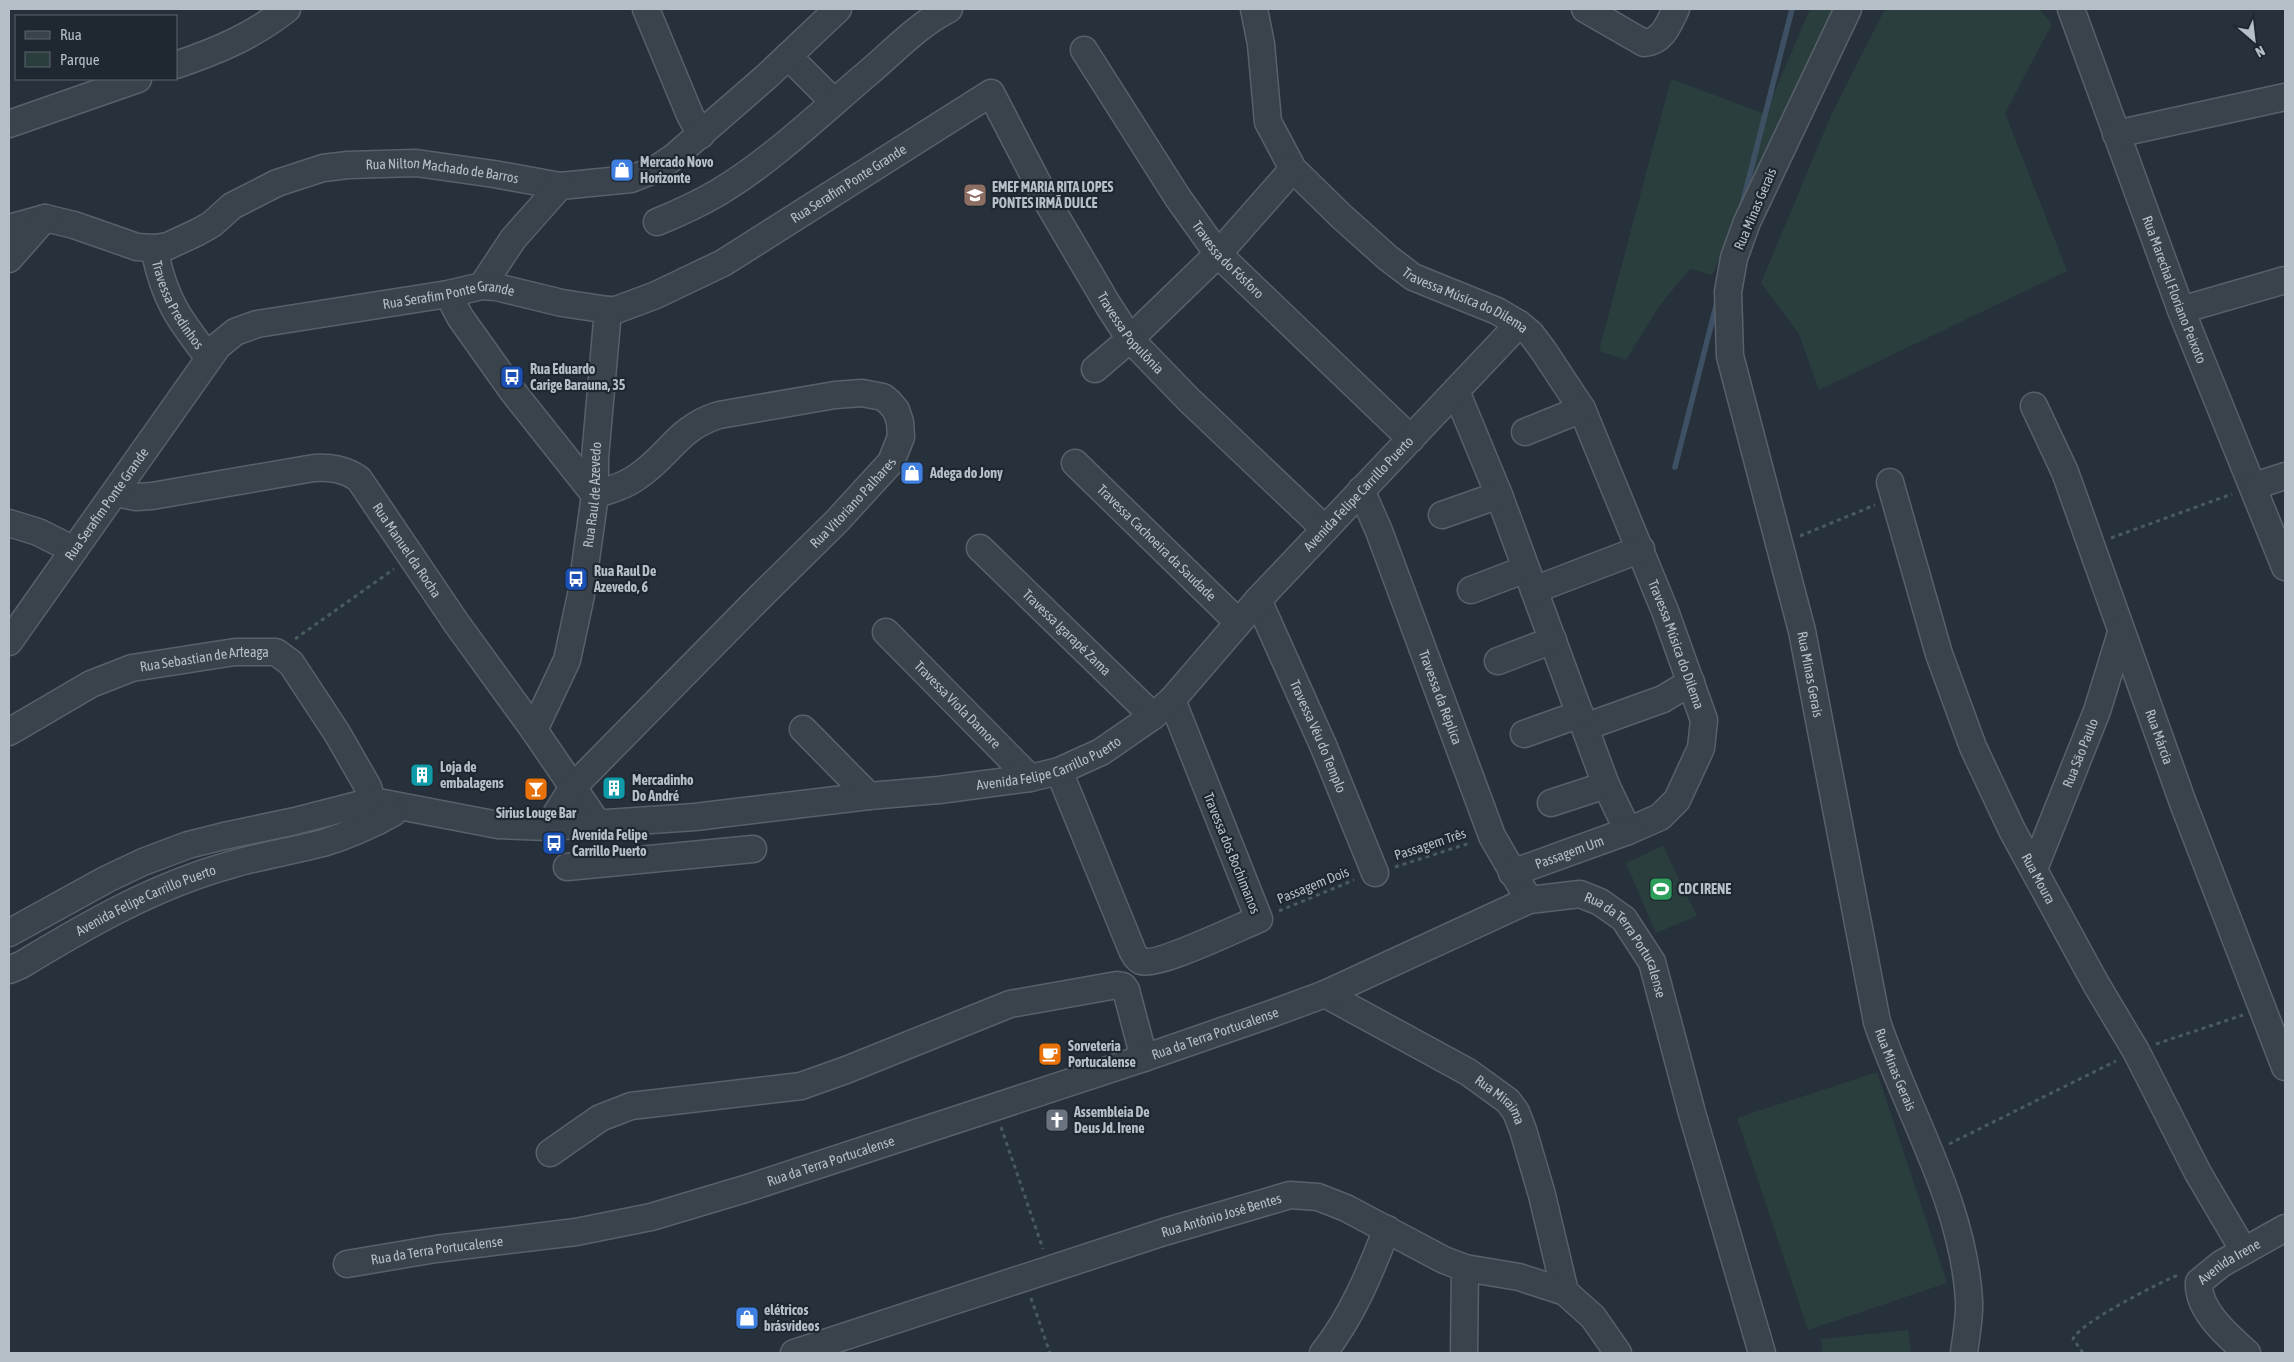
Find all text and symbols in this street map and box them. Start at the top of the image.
legend [15,15,178,80]
north arrow [2229,15,2279,65]
text: Rua [60,26,82,43]
text: N [2253,42,2268,60]
text: Parque [60,51,100,68]
street label: Rua Serafim Ponte Grande [788,141,909,226]
place label: Mercado Novo Horizonte [640,154,714,186]
street label: Rua Nilton Machado de Barros [365,155,520,186]
shop icon: Mercado Novo Horizonte [609,157,635,183]
street label: Rua Minas Gerais [1731,166,1779,252]
place label: EMEF MARIA RITA LOPES PONTES IRMÃ DULCE [992,179,1114,211]
school or university icon: EMEF MARIA RITA LOPES PONTES IRMÃ DULCE [962,182,988,208]
street label: Rua Marechal Floriano Peixoto [2139,214,2210,366]
street label: Travessa do Fósforo [1189,218,1267,302]
street label: Travessa Predinhos [149,259,207,352]
street label: Travessa Música do Dilema [1399,264,1531,336]
street label: Rua Serafim Ponte Grande [382,278,516,312]
street label: Travessa Populônia [1094,289,1167,377]
place label: Rua Eduardo Carige Barauna, 35 [530,361,626,393]
bus stop icon: Rua Eduardo Carige Barauna, 35 [499,364,525,390]
street label: Avenida Felipe Carrillo Puerto [1300,433,1417,555]
street label: Rua Raul de Azevedo [580,441,604,549]
street label: Rua Serafim Ponte Grande [61,445,152,563]
street label: Rua Vitoriano Palhares [807,456,900,551]
shop icon: Adega do Jony [899,460,925,486]
place label: Adega do Jony [929,465,1003,481]
street label: Travessa Cachoeira da Saudade [1094,481,1219,604]
street label: Rua Manuel da Rocha [369,500,445,601]
place label: Rua Raul De Azevedo, 6 [593,563,656,595]
bus stop icon: Rua Raul De Azevedo, 6 [563,566,589,592]
street label: Travessa Música do Dilema [1645,577,1707,711]
street label: Travessa Igarapé Zama [1019,586,1114,679]
street label: Rua Minas Gerais [1794,630,1826,719]
street label: Rua Sebastian de Arteaga [139,644,269,675]
street label: Travessa da Réplica [1416,648,1465,747]
street label: Travessa Viola Damore [911,658,1004,752]
street label: Travessa Véu do Templo [1287,677,1350,795]
street label: Rua Márcia [2142,707,2177,766]
street label: Rua São Paulo [2059,716,2101,790]
street label: Avenida Felipe Carrillo Puerto [975,733,1124,793]
place label: Loja de embalagens [440,759,504,791]
building icon: Loja de embalagens [409,762,435,788]
place label: Mercadinho Do André [632,772,694,804]
building icon: Mercadinho Do André [601,775,627,801]
bar icon: Sirius Louge Bar [523,776,549,802]
street label: Travessa dos Bochimanos [1200,790,1264,916]
place label: Sirius Louge Bar [496,805,577,821]
street label: Passagem Três [1392,825,1468,863]
place label: Avenida Felipe Carrillo Puerto [571,827,648,859]
bus stop icon: Avenida Felipe Carrillo Puerto [541,830,567,856]
street label: Passagem Um [1533,832,1606,872]
street label: Rua Moura [2018,851,2059,907]
street label: Avenida Felipe Carrillo Puerto [73,862,218,939]
street label: Passagem Dois [1275,863,1351,907]
sports icon: CDC IRENE [1648,876,1674,902]
place label: CDC IRENE [1678,881,1731,897]
street label: Rua da Terra Portucalense [1582,889,1669,999]
street label: Rua da Terra Portucalense [1149,1004,1281,1063]
street label: Rua Minas Gerais [1872,1026,1919,1113]
place label: Sorveteria Portucalense [1068,1038,1136,1070]
cafe icon: Sorveteria Portucalense [1037,1041,1063,1067]
street label: Rua Miraima [1472,1072,1528,1127]
place label: Assembleia De Deus Jd. Irene [1073,1104,1150,1136]
church icon: Assembleia De Deus Jd. Irene [1044,1107,1070,1133]
street label: Rua da Terra Portucalense [765,1132,896,1189]
street label: Rua Antônio José Bentes [1159,1190,1283,1240]
street label: Rua da Terra Portucalense [370,1233,504,1268]
street label: Avenida Irene [2195,1236,2263,1288]
place label: elétricos brásvideos [764,1302,819,1334]
shop icon: elétricos brásvideos [734,1305,760,1331]

